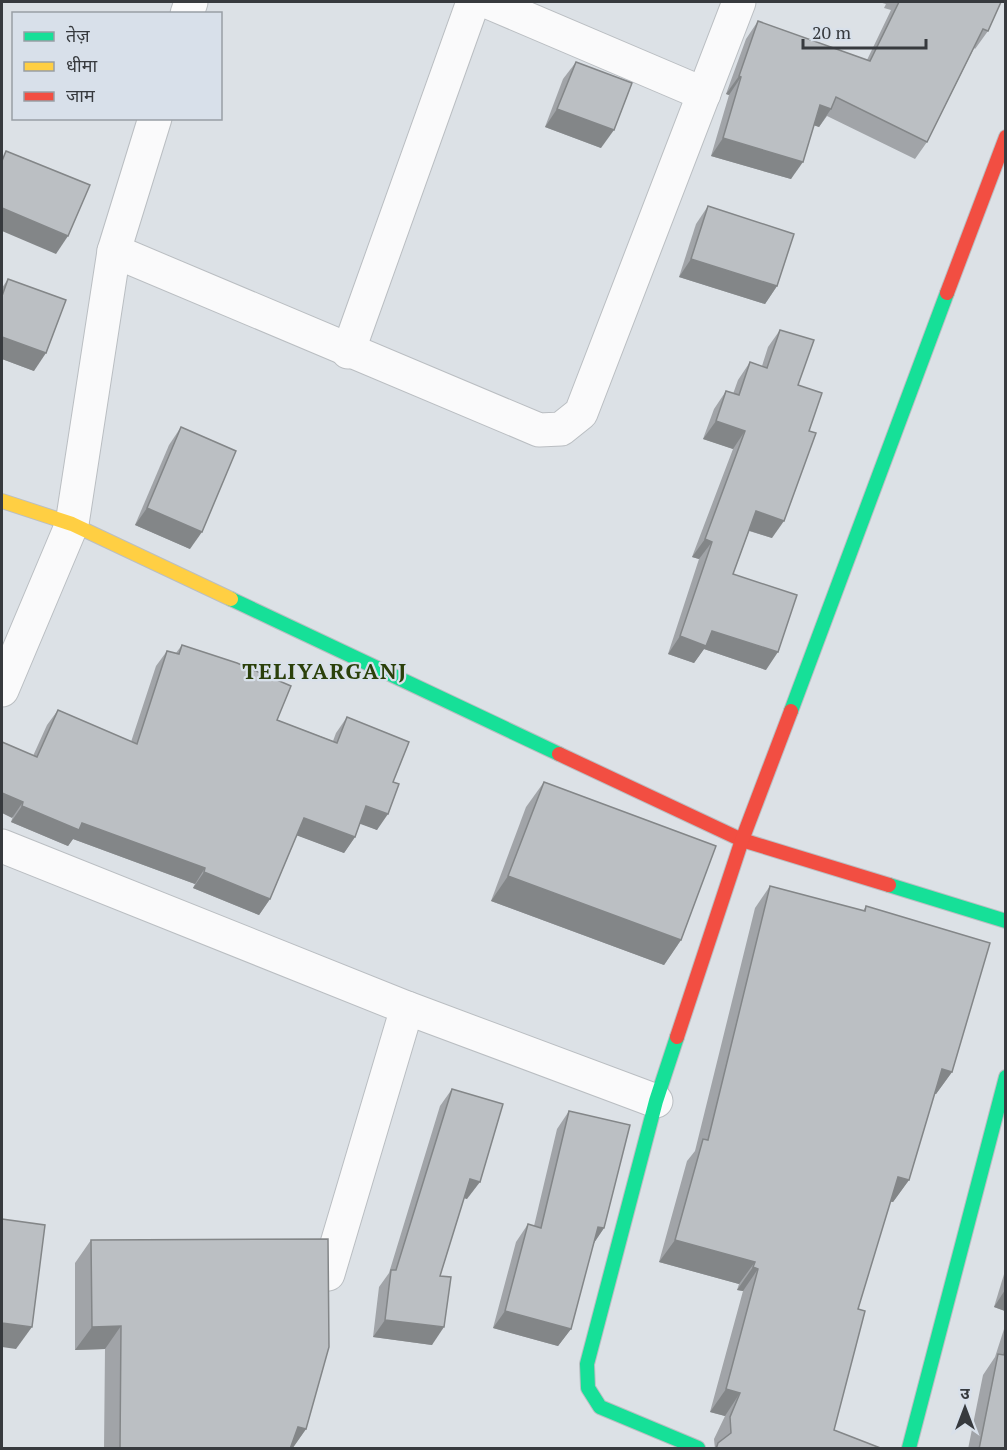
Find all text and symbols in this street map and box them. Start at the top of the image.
legend [12,12,222,120]
scale bar [803,12,926,50]
text: 20 m [812,20,852,44]
text: तेज़ [66,23,90,47]
text: धीमा [66,53,97,77]
text: जाम [66,83,96,107]
district label: TELIYARGANJ [242,656,408,685]
north arrow [935,1378,995,1438]
text: उ [960,1382,970,1404]

